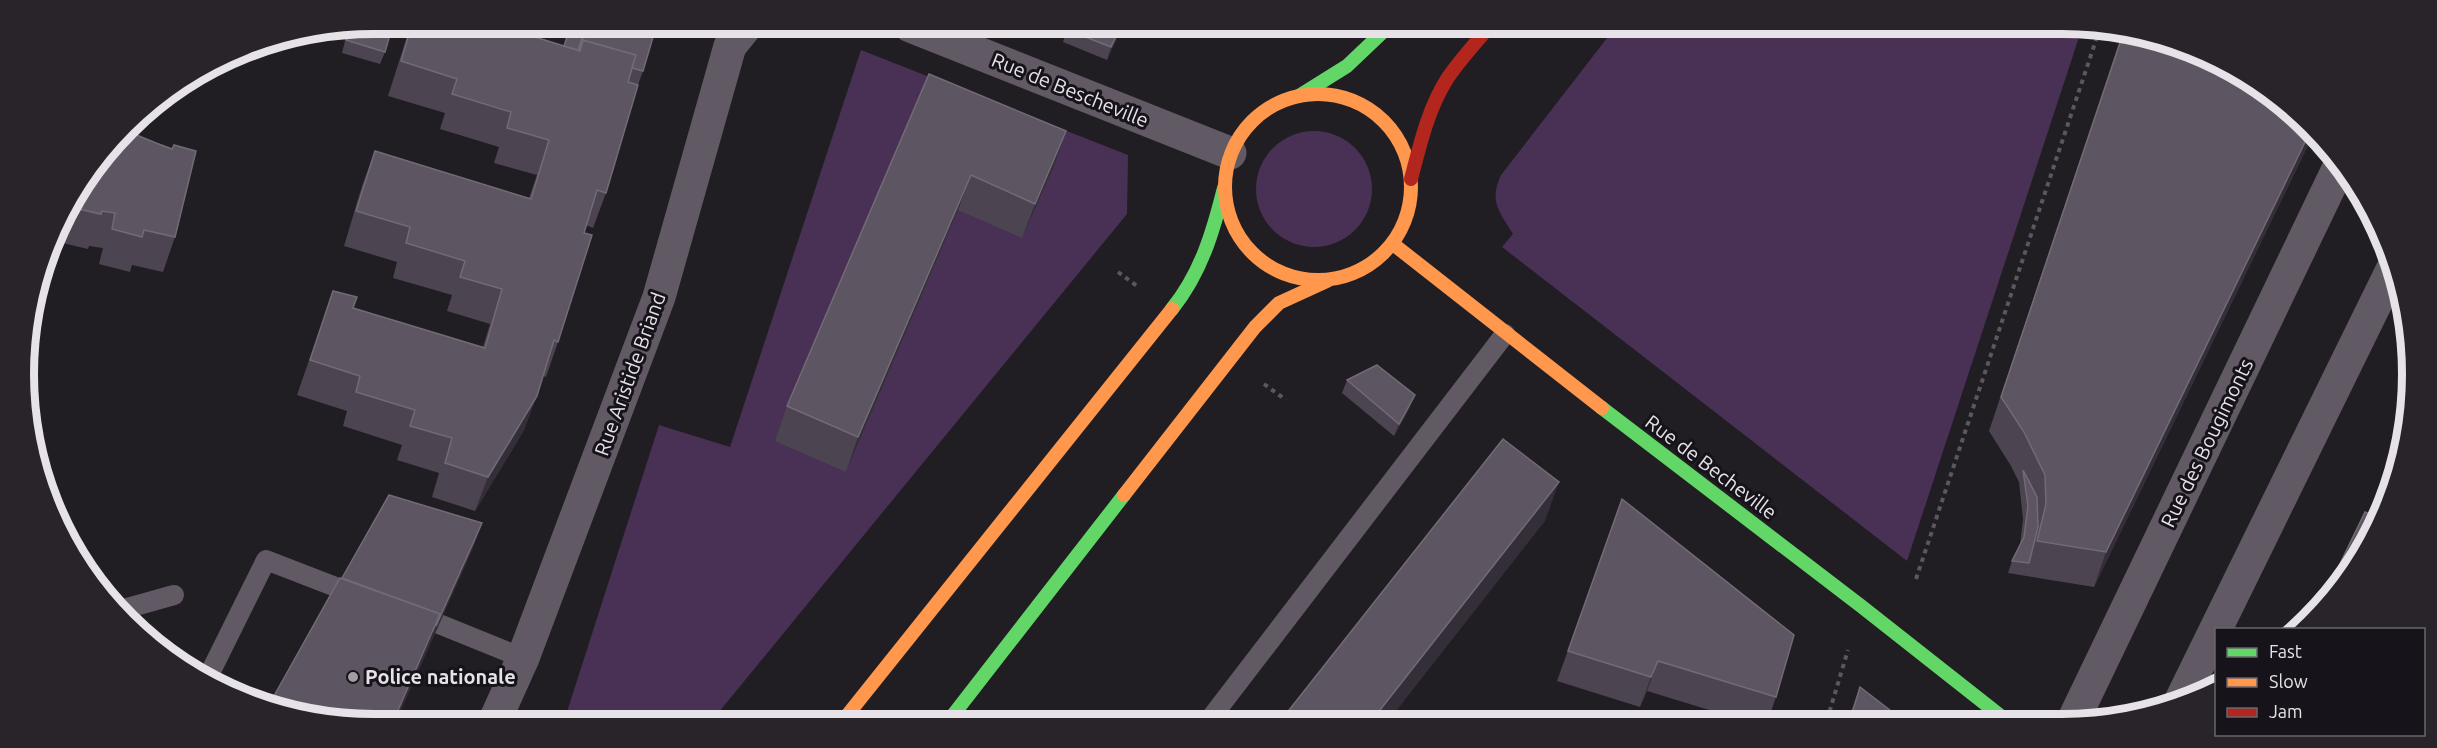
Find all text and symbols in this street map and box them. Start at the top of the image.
street label: Rue de Bescheville [988,48,1152,132]
street label: Rue Aristide Briand [589,289,670,459]
street label: Rue des Bougimonts [2156,355,2257,531]
street label: Rue de Becheville [1641,410,1782,523]
legend [2215,628,2425,736]
text: Fast [2269,641,2302,661]
place label: Police nationale [365,665,516,688]
marker: Police nationale [346,670,360,684]
text: Slow [2269,671,2308,691]
text: Jam [2269,701,2303,721]

